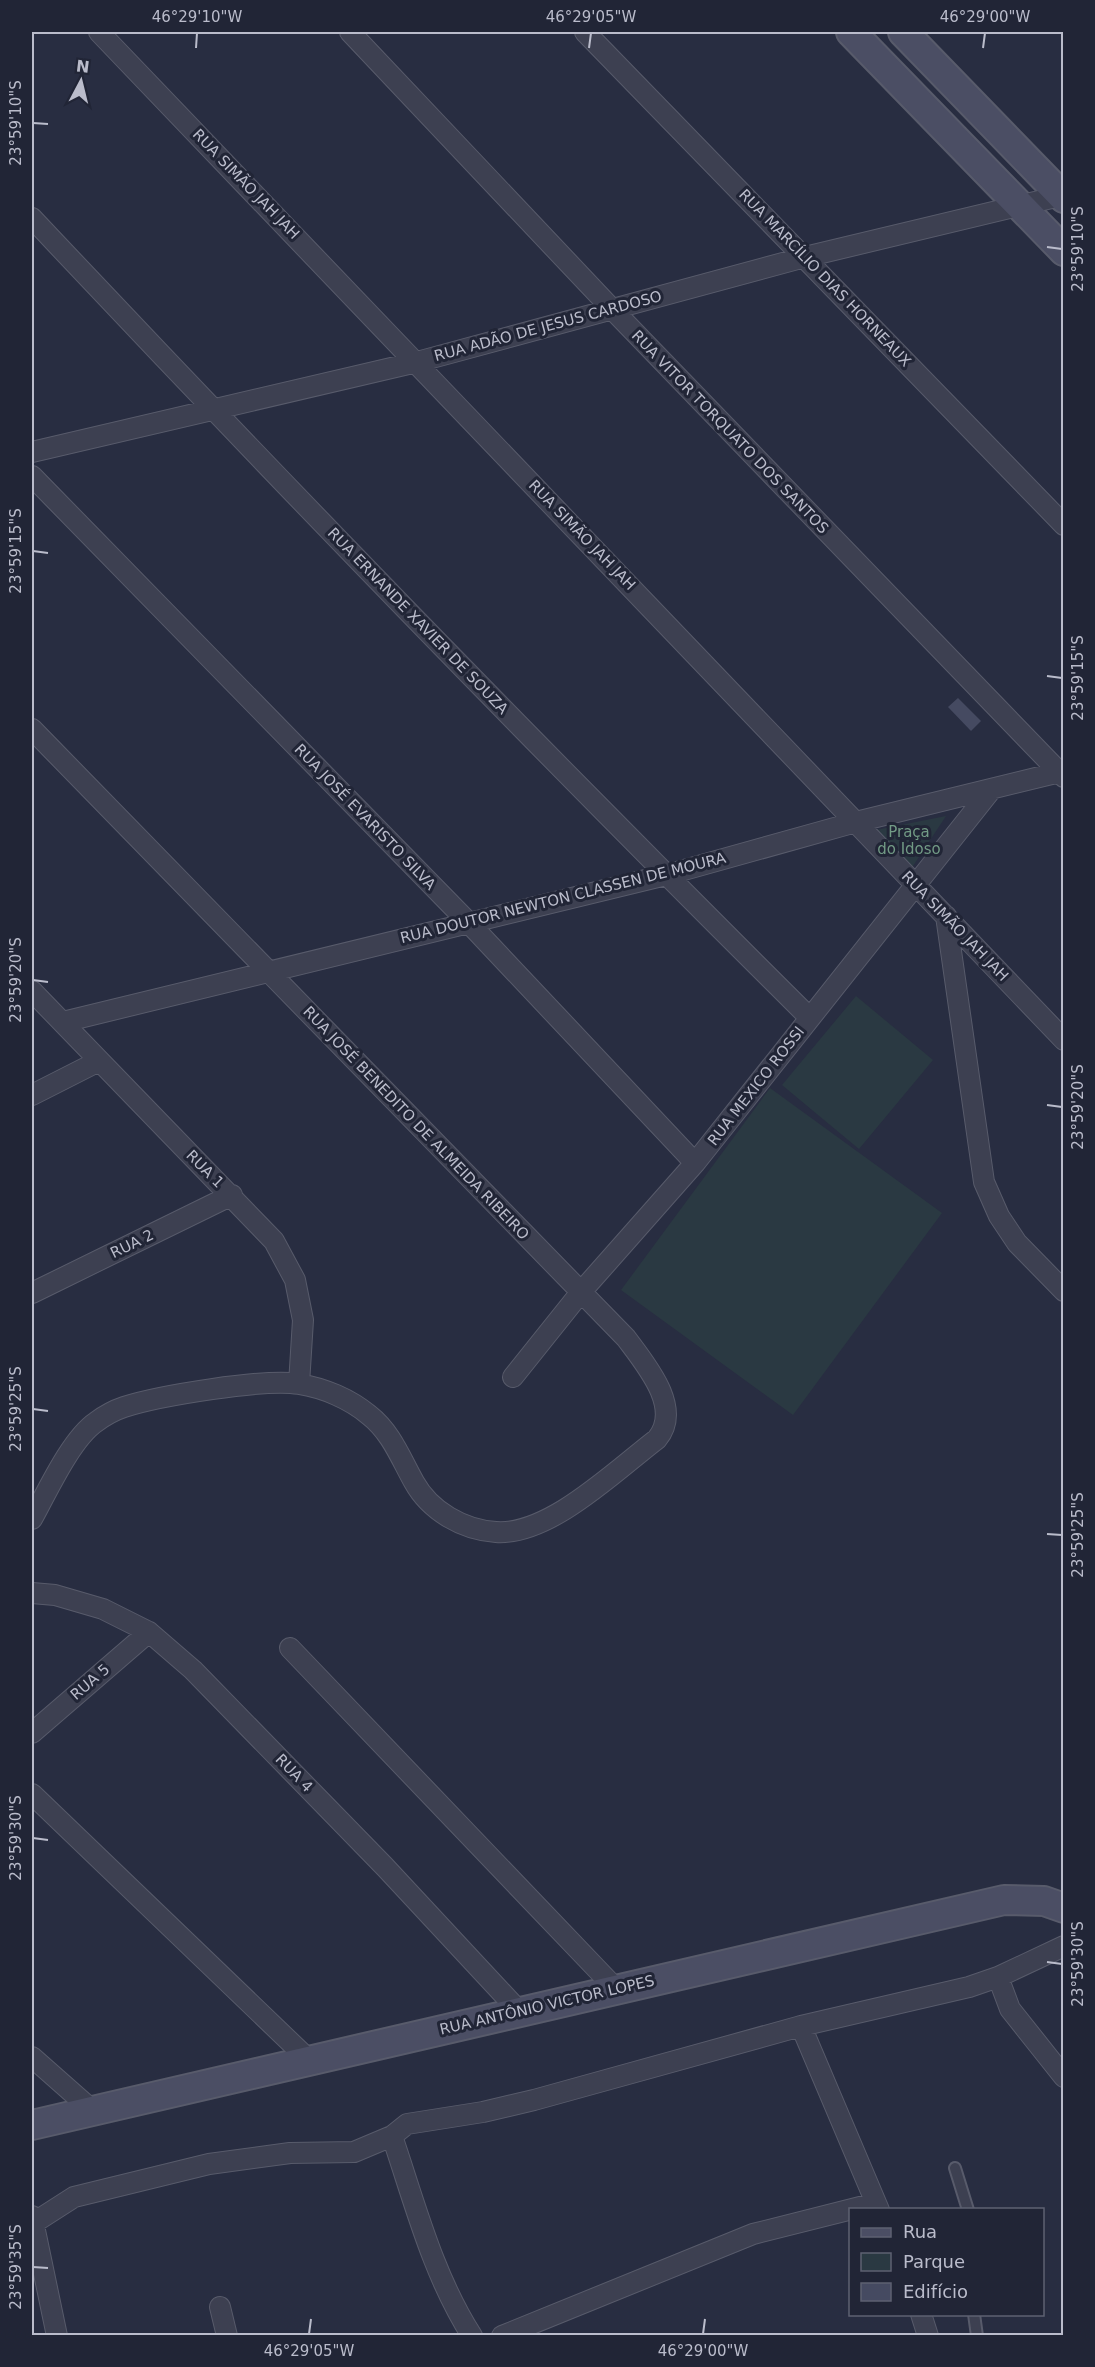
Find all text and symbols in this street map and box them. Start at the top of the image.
text: 46°29'10"W [152,8,242,26]
text: 46°29'05"W [546,8,636,26]
text: 46°29'00"W [940,8,1030,26]
north arrow [51,51,111,111]
text: N [75,56,91,77]
text: 23°59'10"S [7,80,25,166]
street label: RUA SIMÃO JAH JAH [189,125,304,243]
street label: RUA MARCÍLIO DIAS HORNEAUX [735,185,915,371]
text: 23°59'10"S [1069,206,1087,292]
street label: RUA ADÃO DE JESUS CARDOSO [432,286,664,365]
street label: RUA VITOR TORQUATO DOS SANTOS [628,327,832,537]
street label: RUA SIMÃO JAH JAH [525,476,640,594]
text: 23°59'15"S [7,508,25,594]
street label: RUA ERNANDE XAVIER DE SOUZA [324,524,513,718]
text: 23°59'15"S [1069,635,1087,721]
street label: RUA JOSÉ EVARISTO SILVA [291,740,441,894]
park label: Praça do Idoso [877,823,941,858]
street label: RUA DOUTOR NEWTON CLASSEN DE MOURA [398,849,728,947]
street label: RUA SIMÃO JAH JAH [898,867,1013,985]
text: 23°59'20"S [7,937,25,1023]
street label: RUA JOSÉ BENEDITO DE ALMEIDA RIBEIRO [299,1002,533,1243]
street label: RUA MEXICO ROSSI [704,1023,808,1149]
text: 23°59'20"S [1069,1064,1087,1150]
street label: RUA 1 [182,1146,228,1192]
street label: RUA 2 [107,1226,157,1262]
text: 23°59'25"S [7,1366,25,1452]
text: 23°59'25"S [1069,1492,1087,1578]
street label: RUA 5 [67,1660,113,1704]
street label: RUA 4 [272,1750,316,1796]
text: 23°59'30"S [7,1795,25,1881]
text: 23°59'30"S [1069,1921,1087,2007]
street label: RUA ANTÔNIO VICTOR LOPES [438,1971,656,2039]
legend [849,2208,1044,2316]
text: Rua [903,2221,937,2242]
text: 23°59'35"S [7,2224,25,2310]
text: Parque [903,2251,965,2272]
text: Edifício [903,2281,968,2302]
text: 46°29'05"W [264,2342,354,2360]
text: 46°29'00"W [658,2342,748,2360]

